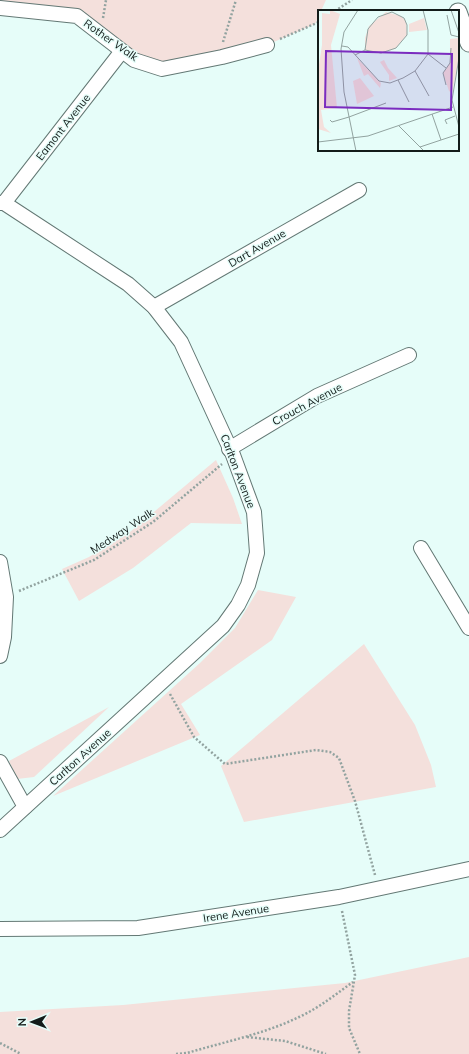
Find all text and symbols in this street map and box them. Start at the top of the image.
inset map [318,10,459,151]
street label: Rother Walk [81,16,141,64]
street label: Eamont Avenue [33,91,93,163]
street label: Dart Avenue [226,226,288,270]
street label: Crouch Avenue [270,380,344,428]
street label: Carlton Avenue [217,432,259,510]
street label: Medway Walk [87,505,157,557]
street label: Carlton Avenue [46,726,114,788]
street label: Irene Avenue [202,901,270,925]
north arrow [12,1002,52,1042]
text: N [15,1018,29,1026]

